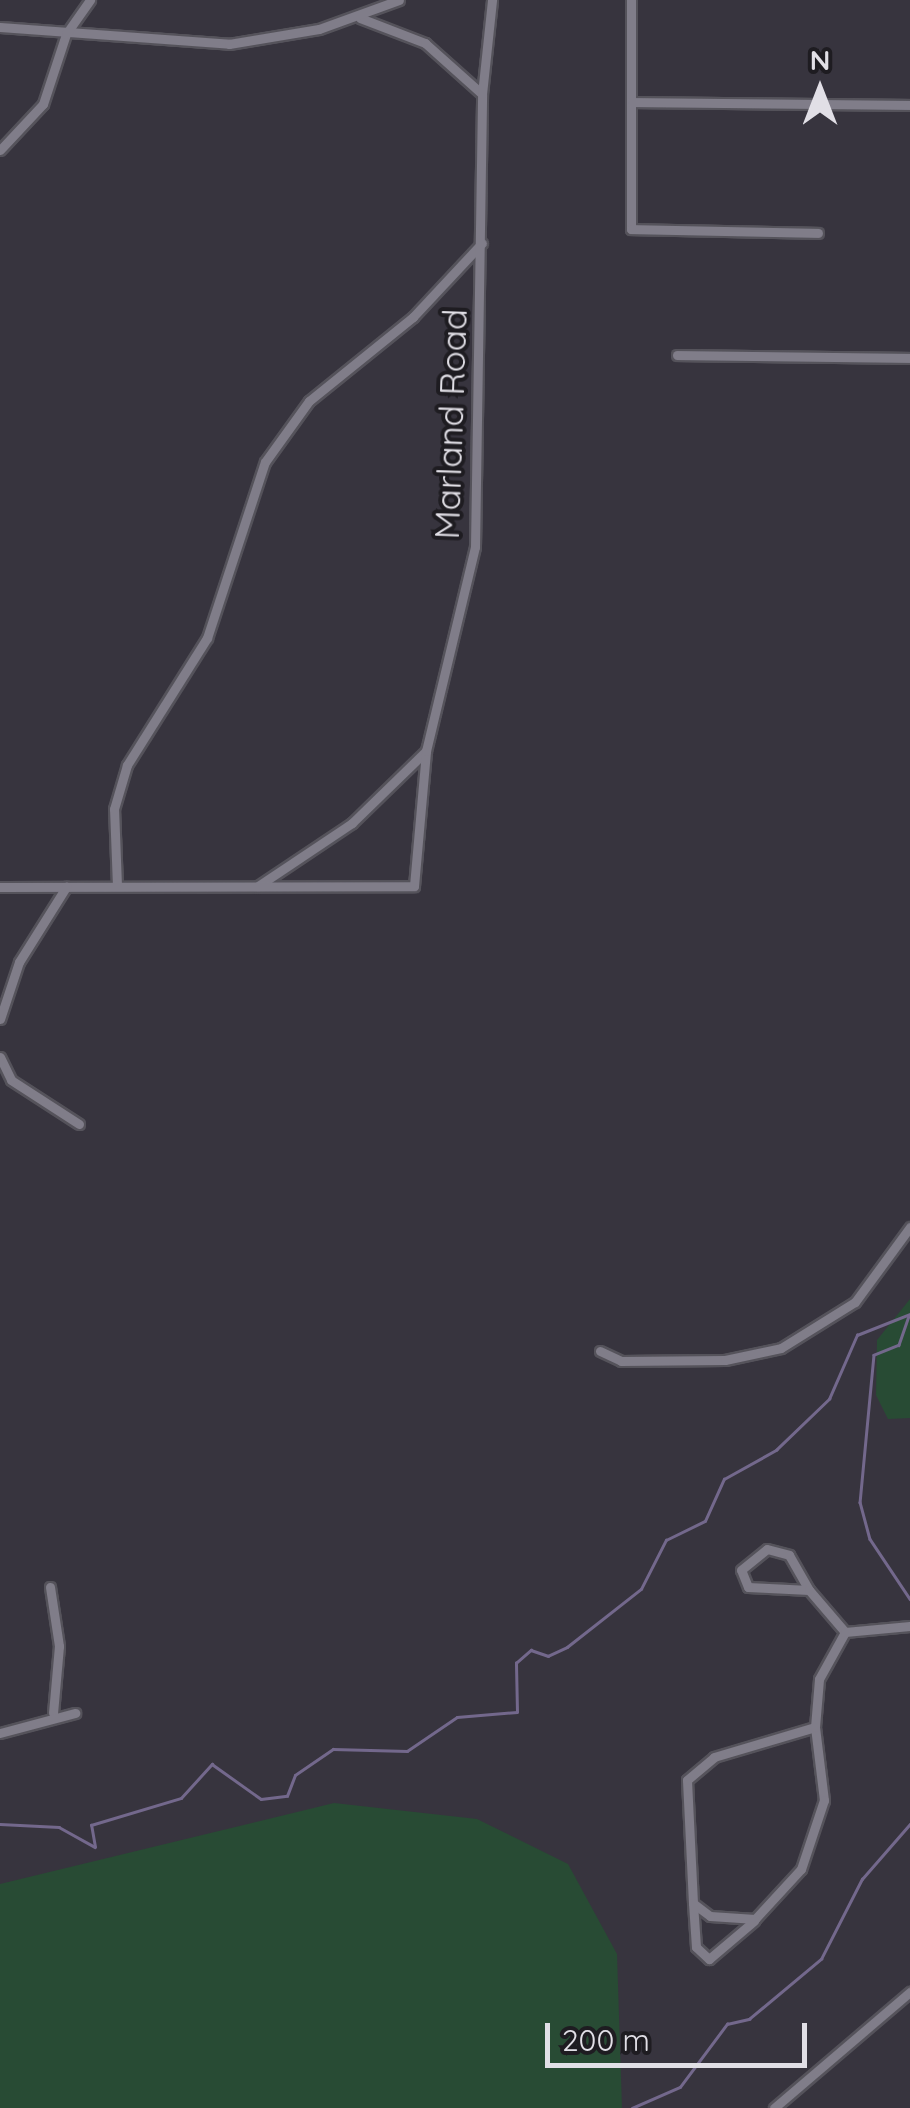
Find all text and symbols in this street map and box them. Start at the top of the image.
north arrow [770,40,870,140]
text: N [810,42,830,77]
street label: Marland Road [425,308,475,540]
scale bar [550,2003,812,2065]
text: 200 m [562,2021,650,2059]

